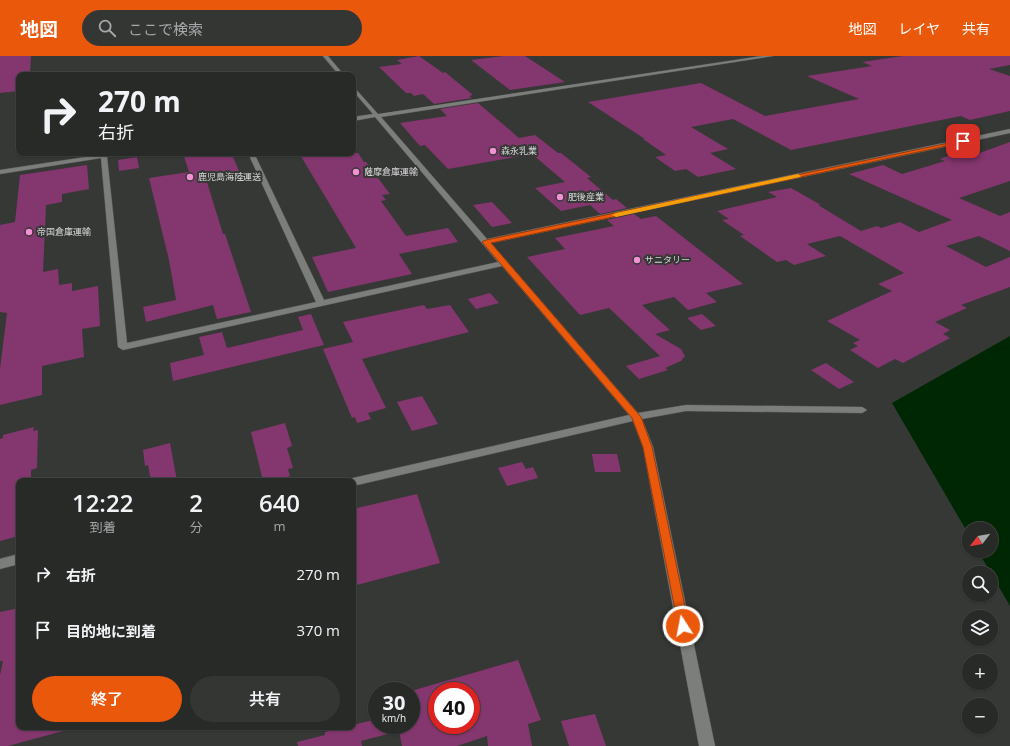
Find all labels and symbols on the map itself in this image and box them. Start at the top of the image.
pin [946,124,980,158]
place label: 森永乳業 [501,144,537,157]
marker: 森永乳業 [488,146,498,156]
place label: 薩摩倉庫運輸 [364,165,418,178]
marker: 薩摩倉庫運輸 [351,167,361,177]
place label: 鹿児島海陸運送 [198,170,261,183]
marker: 鹿児島海陸運送 [185,172,195,182]
place label: 肥後産業 [568,190,604,203]
marker: 肥後産業 [555,192,565,202]
place label: 帝国倉庫運輸 [37,225,91,238]
marker: 帝国倉庫運輸 [24,227,34,237]
place label: サニタリー [645,253,690,266]
marker: サニタリー [632,255,642,265]
north arrow [962,522,998,558]
position arrow [662,605,704,647]
speed limit sign: 40 [428,682,480,734]

